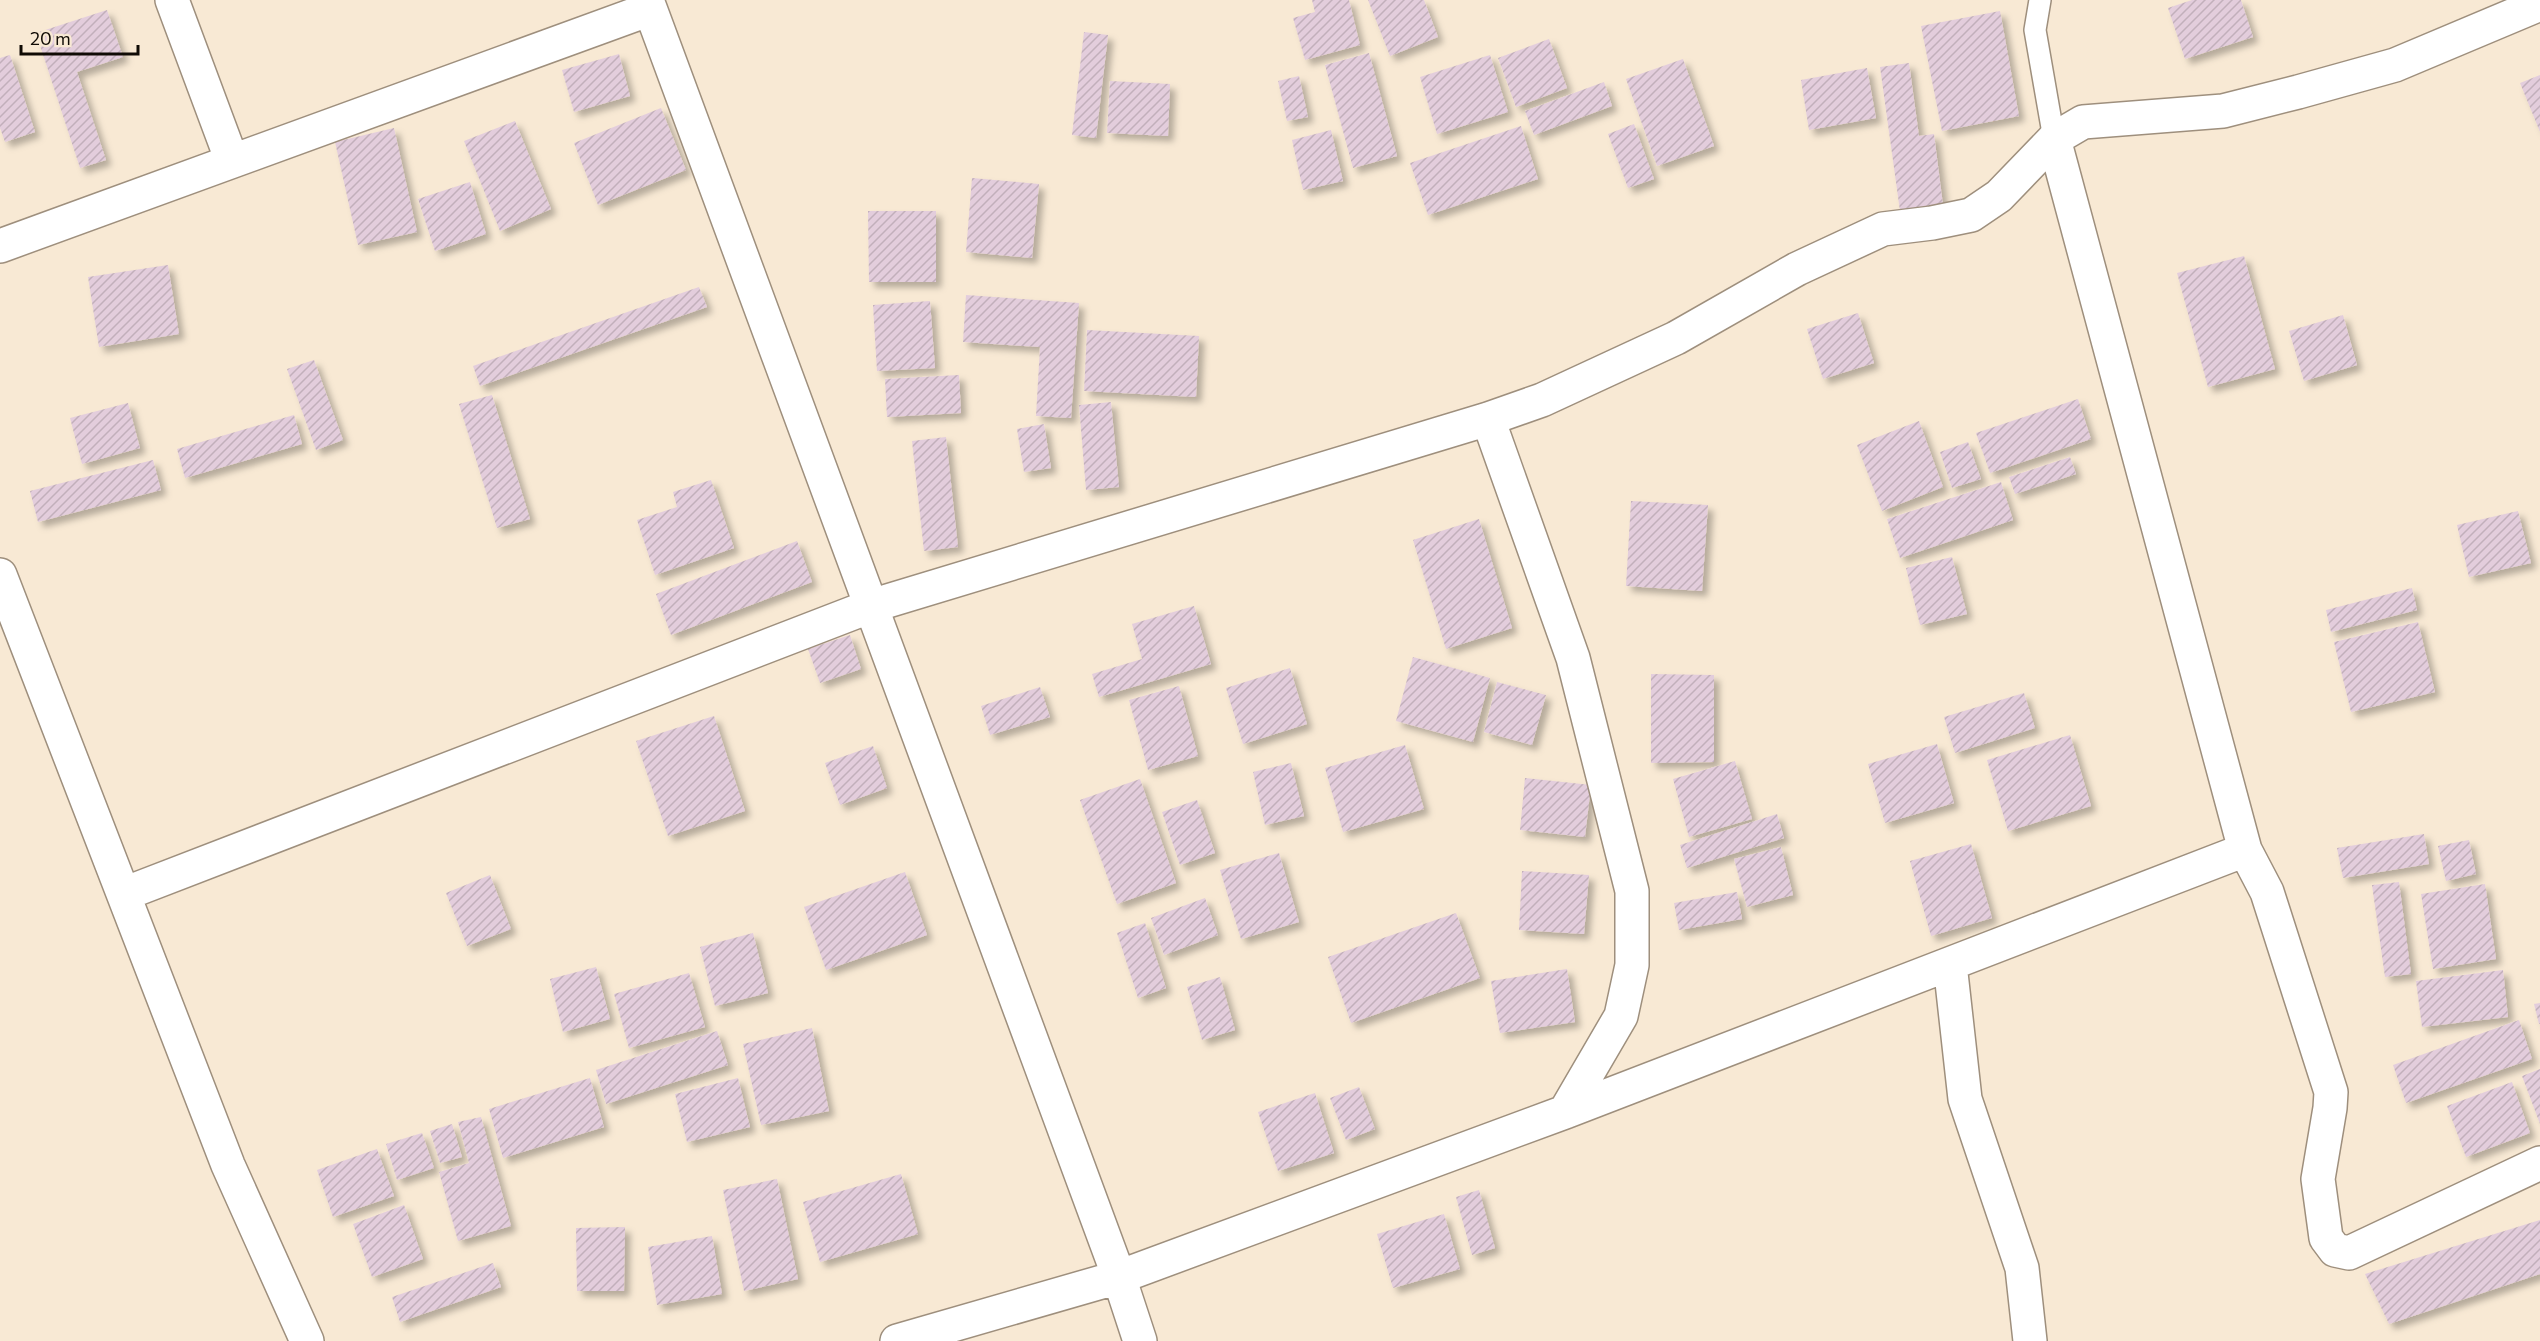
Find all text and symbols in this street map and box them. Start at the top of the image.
scale bar [21,18,138,56]
text: 20 m [30,27,71,49]

